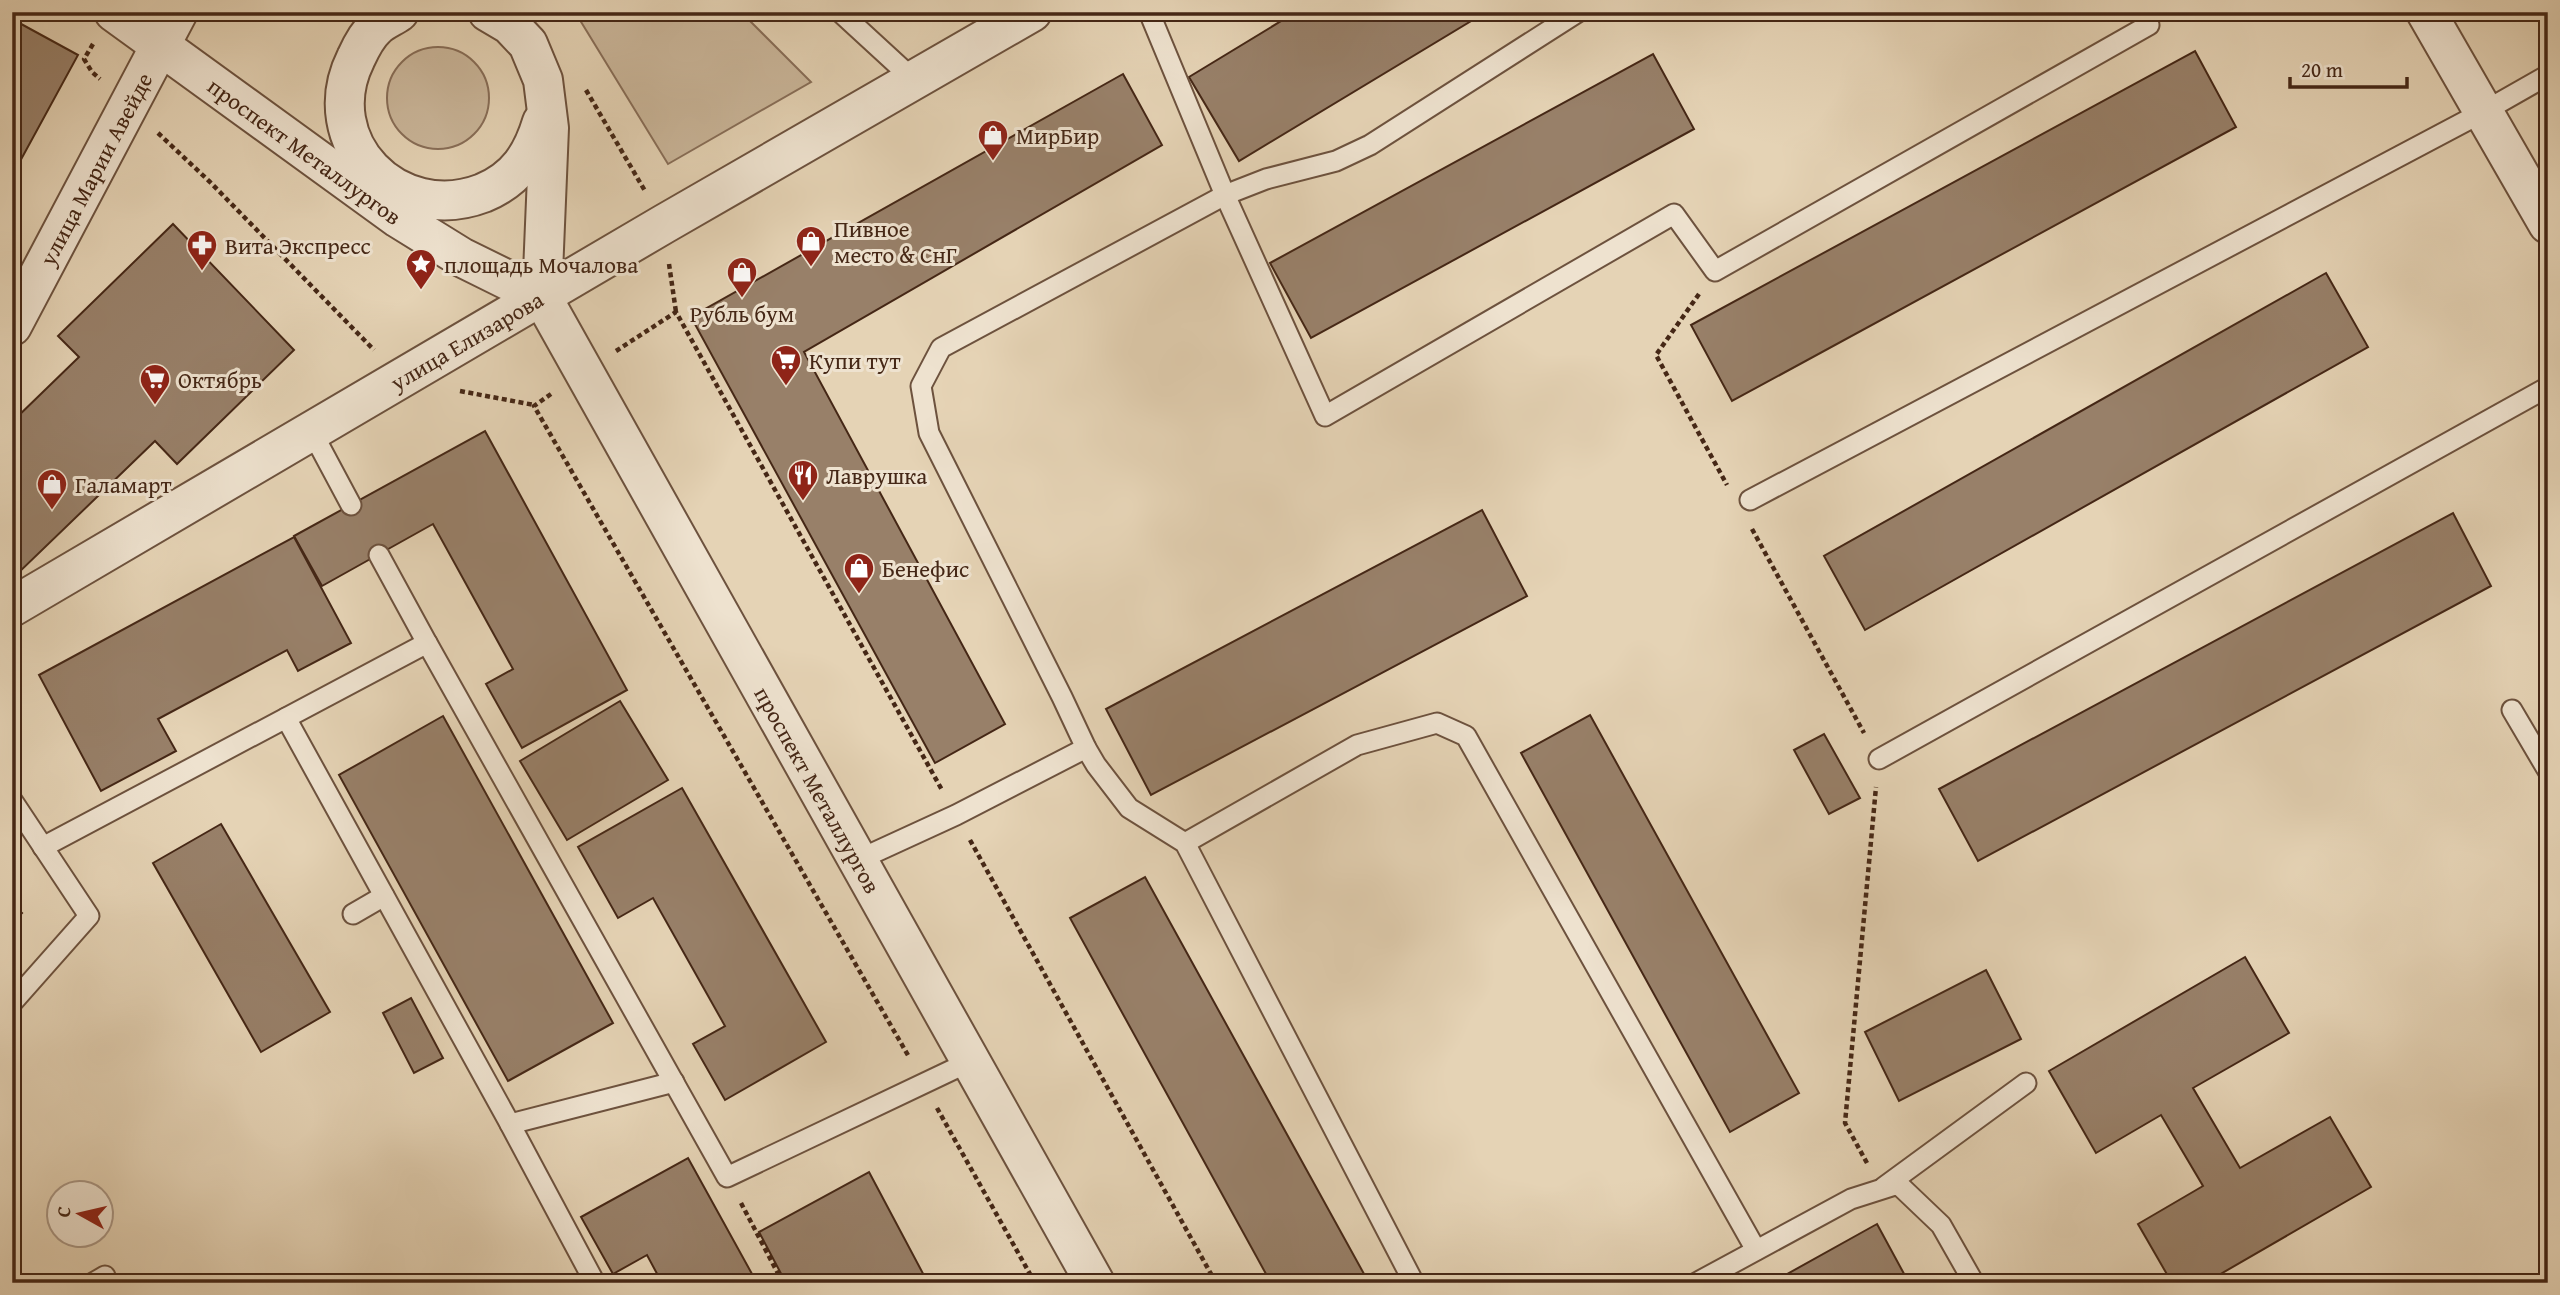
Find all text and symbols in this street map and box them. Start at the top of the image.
scale bar [2290,46,2408,90]
text: 20 m [2301,54,2343,85]
street label: улица Марии Авейде [30,66,160,272]
street label: проспект Металлургов [201,69,409,232]
shop icon: МирБир [976,118,1010,162]
place label: МирБир [1016,119,1099,152]
place label: Пивное место & СнГ [834,212,957,271]
shop icon: Пивное место & СнГ [794,224,828,268]
pharmacy icon: Вита Экспресс [185,228,219,272]
place label: Вита Экспресс [225,229,371,262]
place icon: площадь Мочалова [404,247,438,291]
place label: площадь Мочалова [444,248,638,281]
shop icon: Рубль бум [725,255,759,299]
street label: улица Елизарова [383,282,549,398]
place label: Рубль бум [690,297,794,330]
supermarket icon: Купи тут [769,343,803,387]
place label: Купи тут [809,344,900,377]
supermarket icon: Октябрь [138,362,172,406]
place label: Октябрь [178,363,262,396]
restaurant icon: Лаврушка [786,458,820,502]
place label: Лаврушка [826,459,927,492]
shop icon: Галамарт [35,467,69,511]
place label: Галамарт [75,468,172,501]
shop icon: Бенефис [842,551,876,595]
place label: Бенефис [882,552,969,585]
street label: проспект Металлургов [747,680,890,899]
north arrow [46,1180,116,1250]
text: С [49,1204,78,1219]

